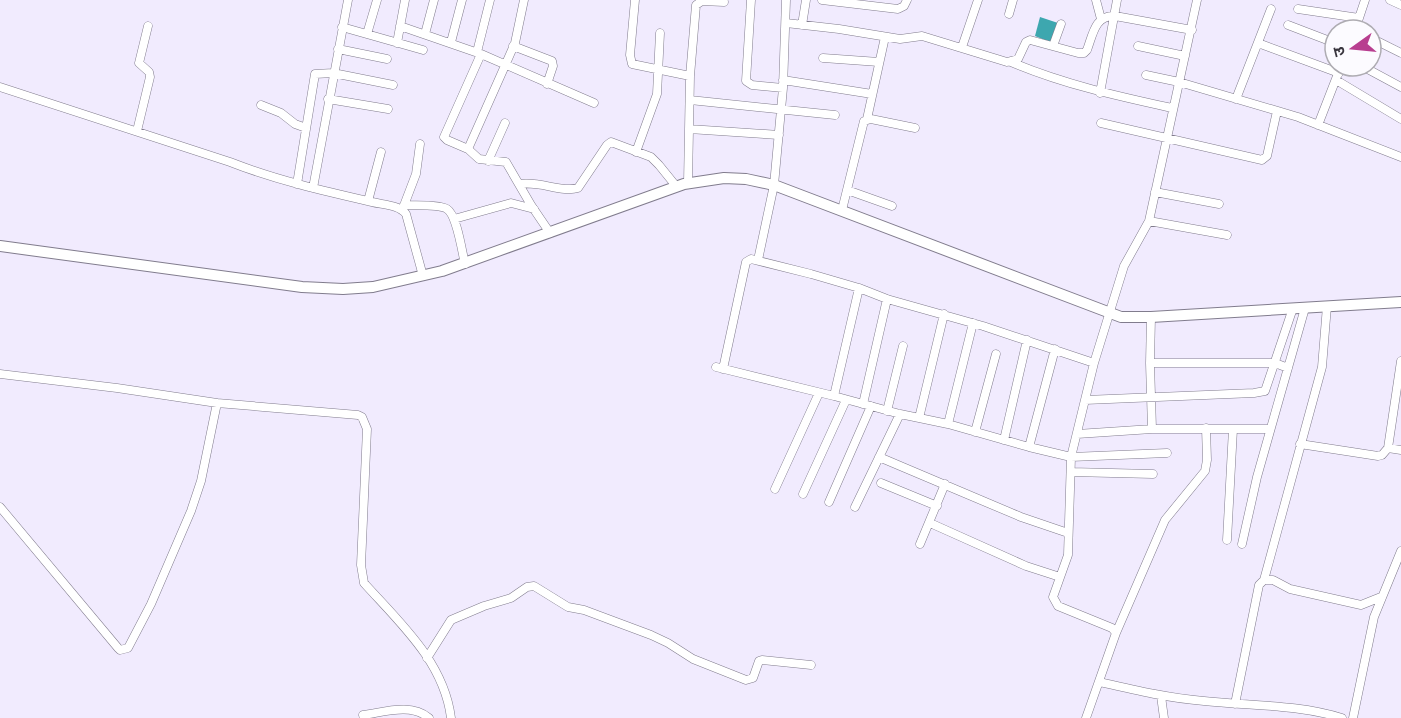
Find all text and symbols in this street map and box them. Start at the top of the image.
north arrow [1323,18,1383,78]
text: उ [1328,44,1349,59]

